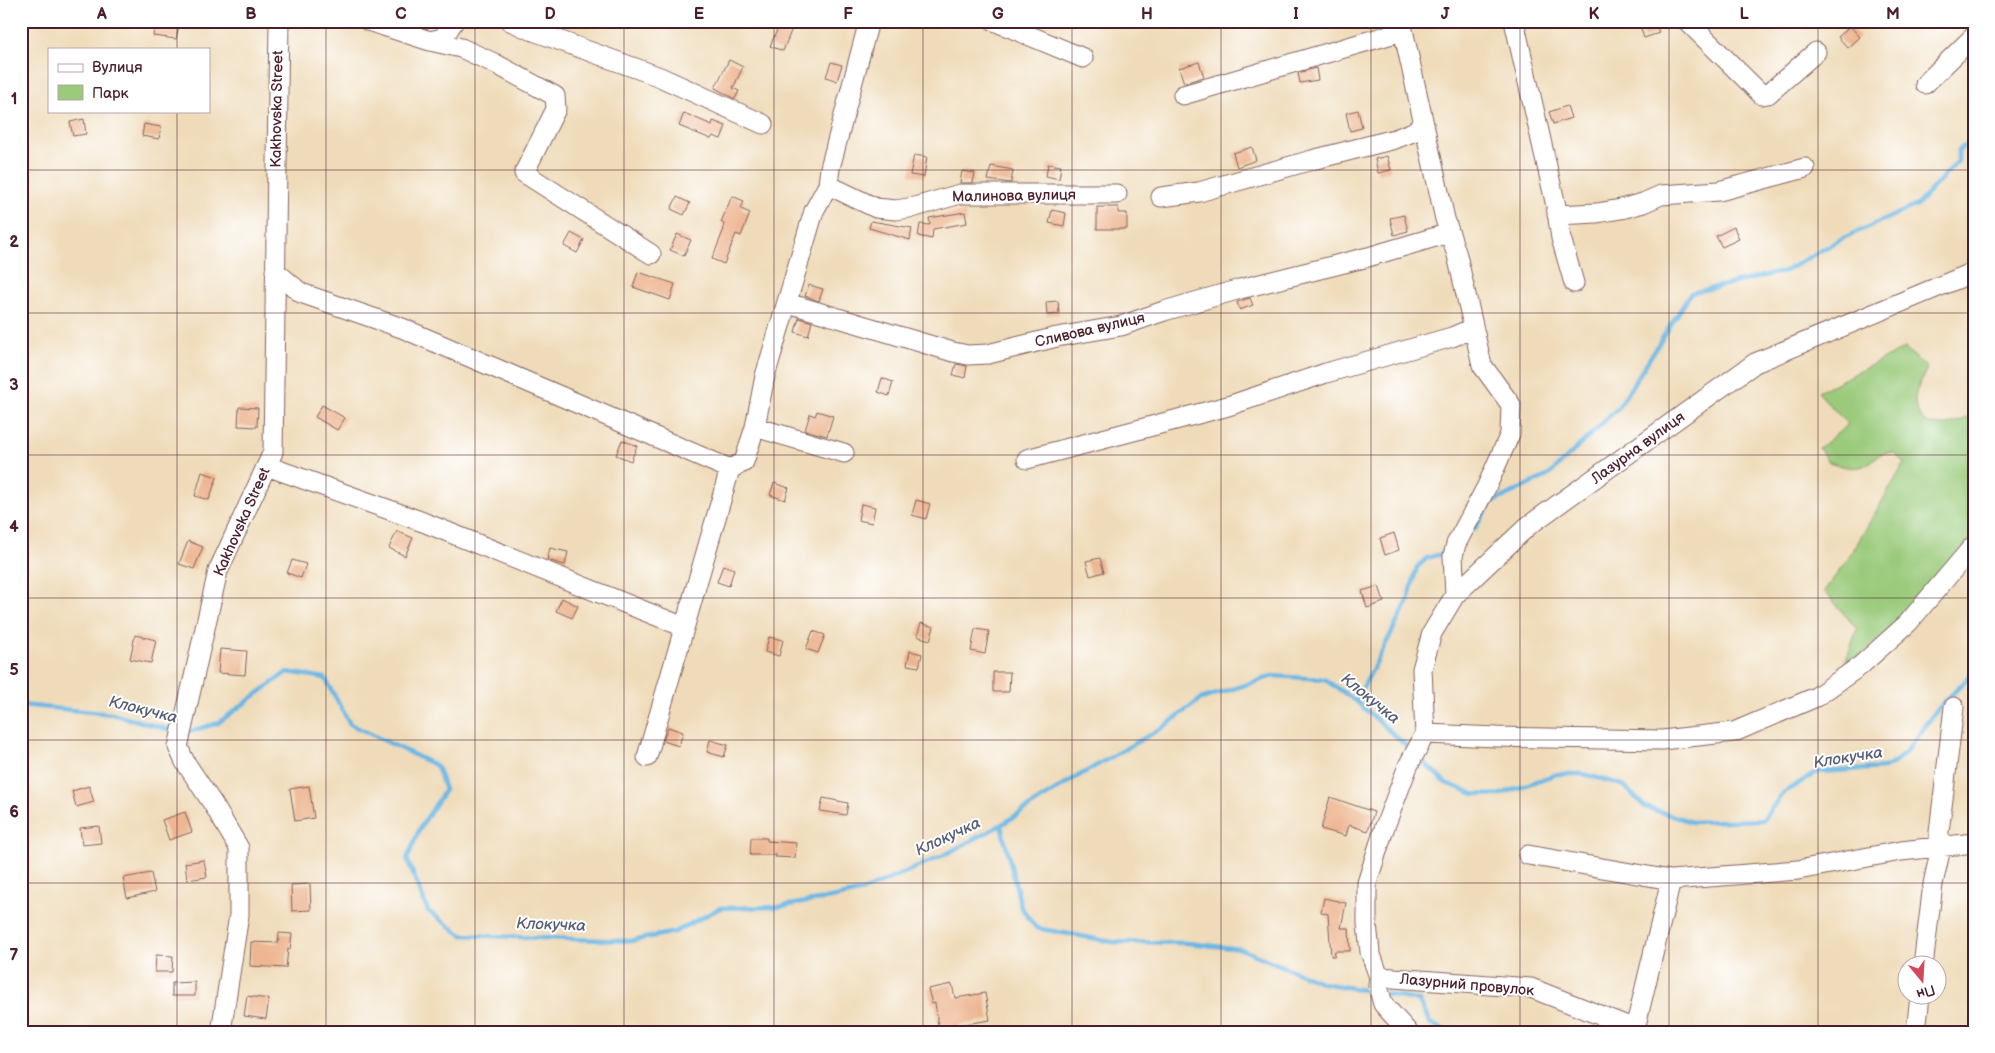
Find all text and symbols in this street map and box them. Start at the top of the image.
text: A [96,5,107,24]
text: B [245,5,257,24]
text: C [395,5,407,24]
text: D [544,5,556,24]
text: E [694,5,704,24]
text: F [843,5,853,24]
text: G [992,5,1004,24]
text: H [1141,5,1153,24]
text: I [1293,5,1299,24]
text: J [1441,5,1450,24]
text: K [1589,5,1600,24]
text: L [1739,5,1749,24]
text: M [1886,5,1900,24]
legend [48,48,210,112]
street label: Kakhovska Street [266,50,288,168]
text: Вулиця [92,58,143,77]
text: Парк [92,84,129,103]
text: 1 [11,90,17,109]
street label: Малинова вулиця [952,185,1076,207]
text: 2 [9,233,19,252]
street label: Сливова вулиця [1033,308,1147,352]
text: 3 [9,376,19,395]
street label: Лазурна вулиця [1587,408,1689,489]
street label: Kakhovska Street [209,464,275,579]
text: 4 [9,518,19,537]
text: 5 [9,661,19,680]
water label: Клокучка [1337,670,1403,728]
water label: Клокучка [107,692,179,728]
water label: Клокучка [1812,743,1884,773]
text: 6 [9,803,19,822]
water label: Клокучка [912,814,984,860]
water label: Клокучка [516,914,586,936]
text: 7 [10,946,19,965]
north arrow [1898,956,1948,1006]
street label: Лазурний провулок [1398,970,1535,1000]
text: Пн [1914,981,1937,1003]

